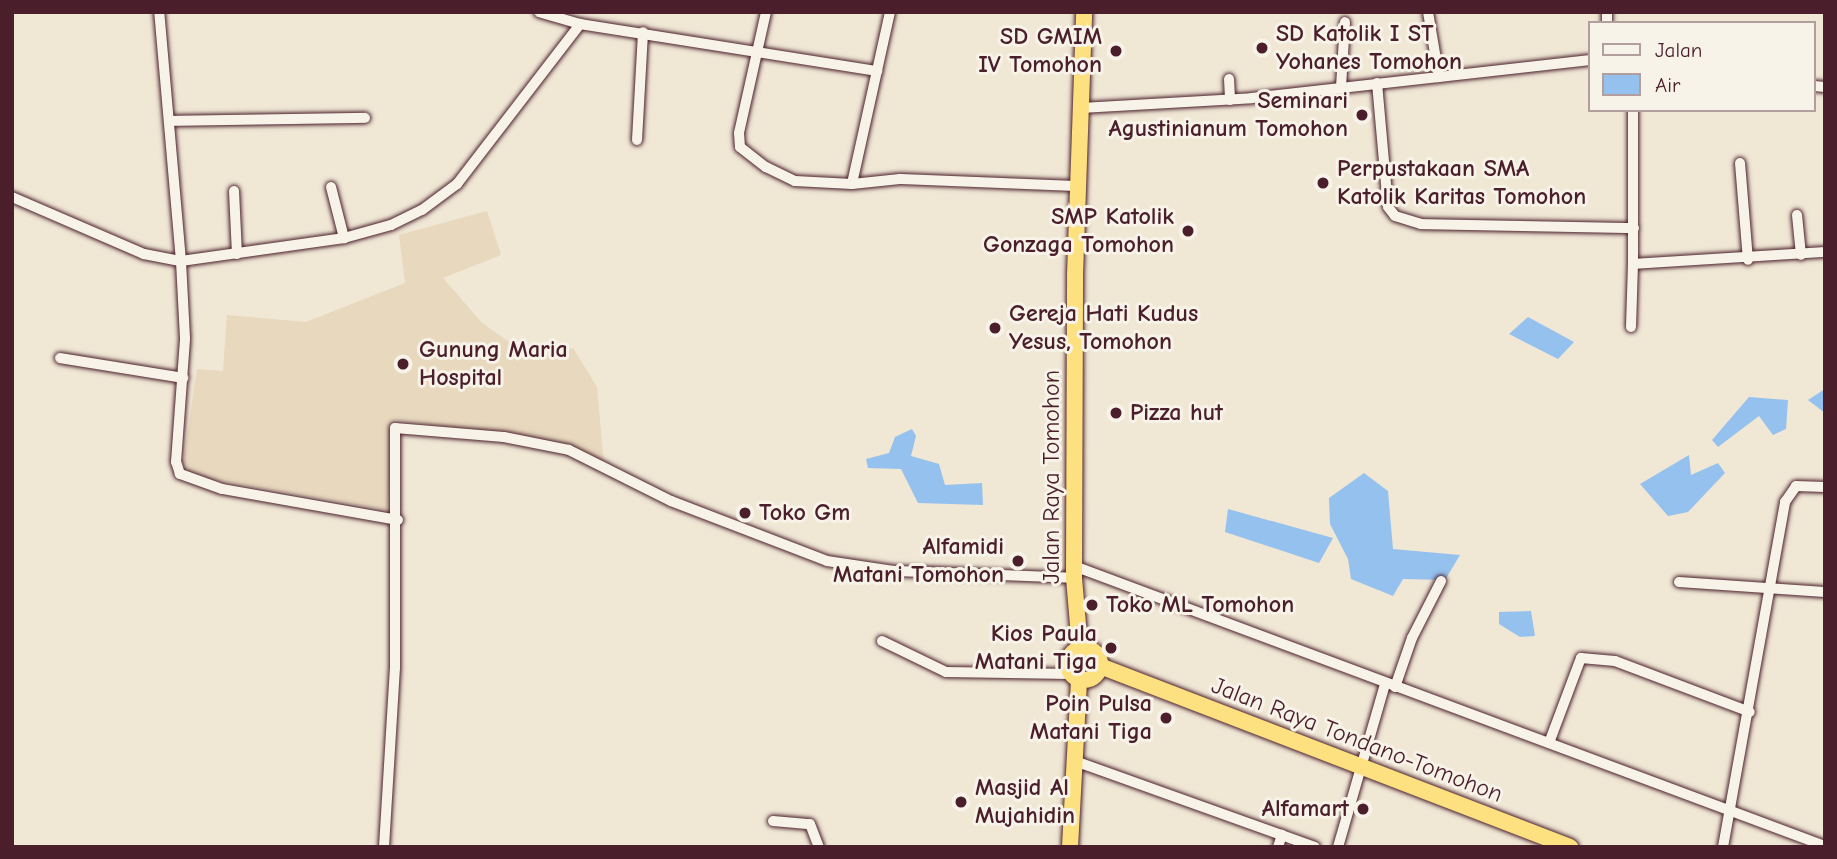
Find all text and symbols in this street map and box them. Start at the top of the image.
place label: SD Katolik I ST Yohanes Tomohon [1276,20,1462,76]
legend [1588,21,1816,112]
place label: SD GMIM IV Tomohon [978,23,1102,79]
text: Jalan [1655,38,1702,62]
marker: SD Katolik I ST Yohanes Tomohon [1254,40,1270,56]
marker: SD GMIM IV Tomohon [1108,43,1124,59]
text: Air [1655,73,1680,97]
place label: Seminari Agustinianum Tomohon [1108,87,1348,143]
marker: Seminari Agustinianum Tomohon [1354,107,1370,123]
place label: Perpustakaan SMA Katolik Karitas Tomohon [1337,155,1586,211]
marker: Perpustakaan SMA Katolik Karitas Tomohon [1315,175,1331,191]
place label: SMP Katolik Gonzaga Tomohon [983,203,1174,259]
marker: SMP Katolik Gonzaga Tomohon [1180,223,1196,239]
place label: Gereja Hati Kudus Yesus, Tomohon [1009,300,1198,356]
marker: Gereja Hati Kudus Yesus, Tomohon [987,320,1003,336]
place label: Gunung Maria Hospital [419,336,568,392]
marker: Gunung Maria Hospital [393,354,413,374]
street label: Jalan Raya Tomohon [1038,370,1066,584]
place label: Pizza hut [1130,399,1223,427]
marker: Pizza hut [1108,405,1124,421]
place label: Toko Gm [759,499,850,527]
marker: Toko Gm [737,505,753,521]
place label: Alfamidi Matani Tomohon [833,533,1004,589]
marker: Alfamidi Matani Tomohon [1010,553,1026,569]
place label: Toko ML Tomohon [1106,591,1294,619]
marker: Toko ML Tomohon [1084,597,1100,613]
place label: Kios Paula Matani Tiga [975,620,1097,676]
marker: Kios Paula Matani Tiga [1103,640,1119,656]
street label: Jalan Raya Tondano-Tomohon [1207,671,1507,809]
place label: Poin Pulsa Matani Tiga [1030,690,1152,746]
marker: Poin Pulsa Matani Tiga [1158,710,1174,726]
place label: Masjid Al Mujahidin [975,774,1075,830]
marker: Masjid Al Mujahidin [953,794,969,810]
place label: Alfamart [1262,795,1349,823]
marker: Alfamart [1355,801,1371,817]

